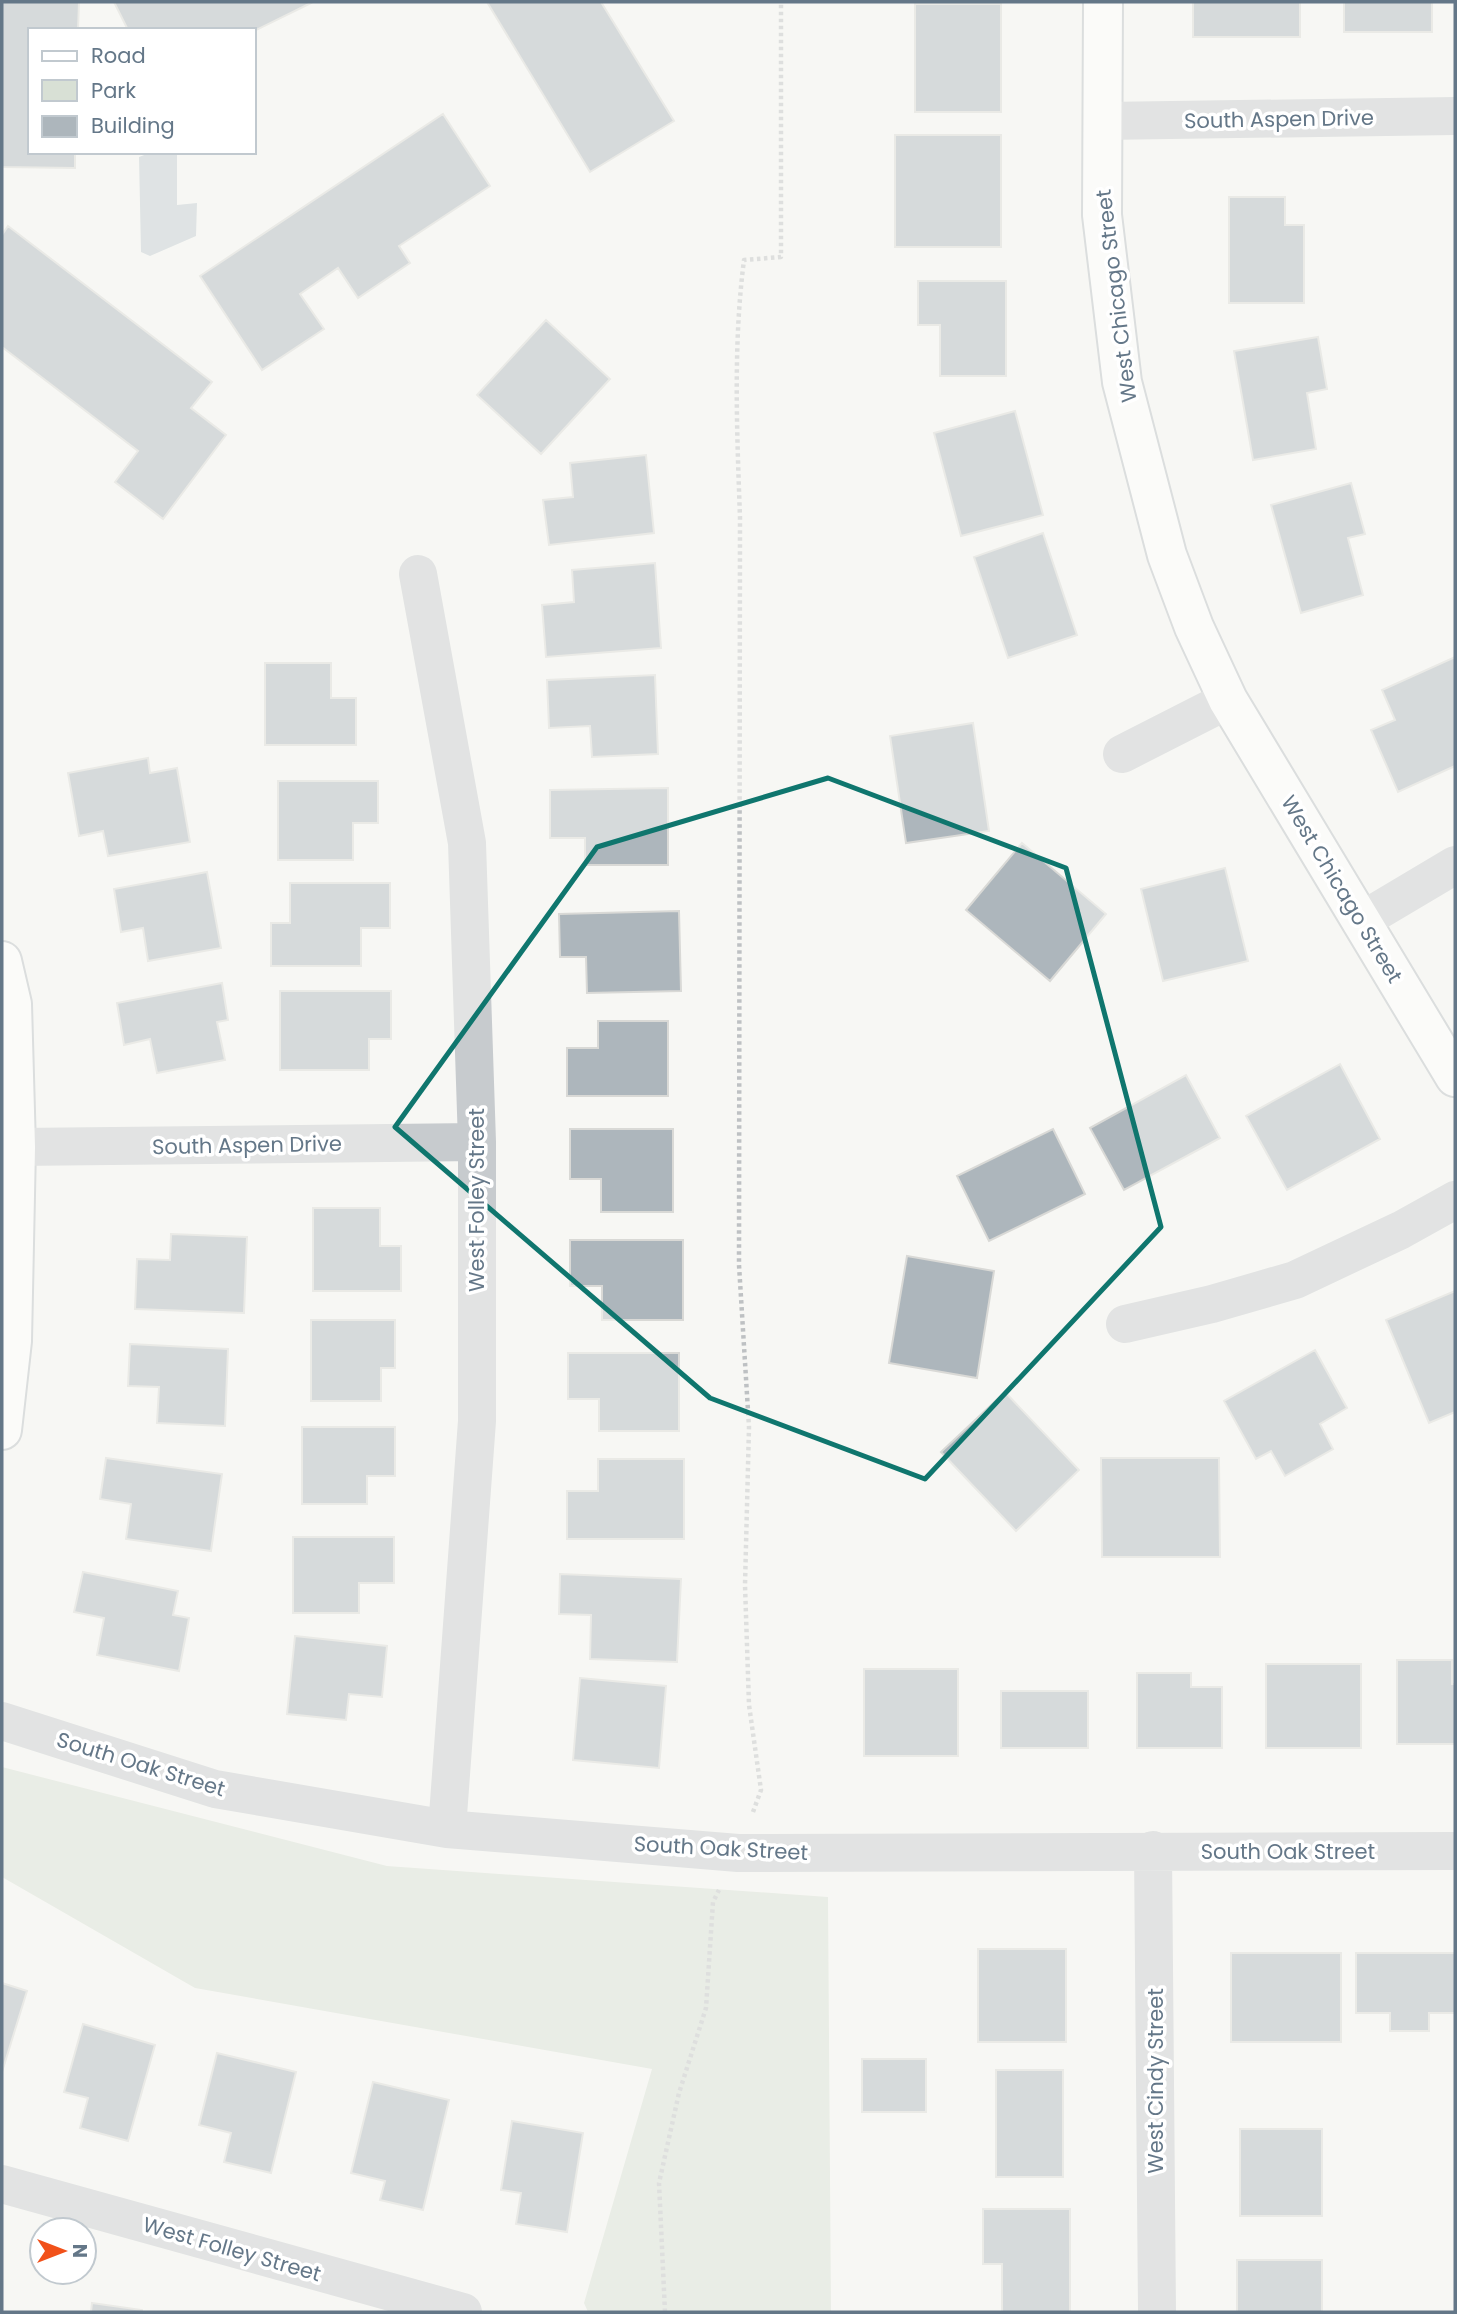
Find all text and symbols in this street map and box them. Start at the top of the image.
legend [28,28,256,154]
text: Road [91,41,146,70]
text: Park [91,76,136,105]
street label: South Aspen Drive [1184,103,1374,135]
text: Building [91,111,175,140]
street label: West Chicago Street [1089,188,1143,404]
street label: West Chicago Street [1274,790,1410,988]
street label: West Folley Street [462,1108,491,1292]
street label: South Aspen Drive [152,1129,342,1161]
street label: South Oak Street [53,1725,229,1803]
street label: South Oak Street [633,1829,809,1867]
street label: South Oak Street [1201,1837,1375,1866]
street label: West Cindy Street [1141,1988,1170,2174]
street label: West Folley Street [140,2210,324,2288]
north arrow [28,2216,98,2286]
text: N [66,2244,93,2258]

